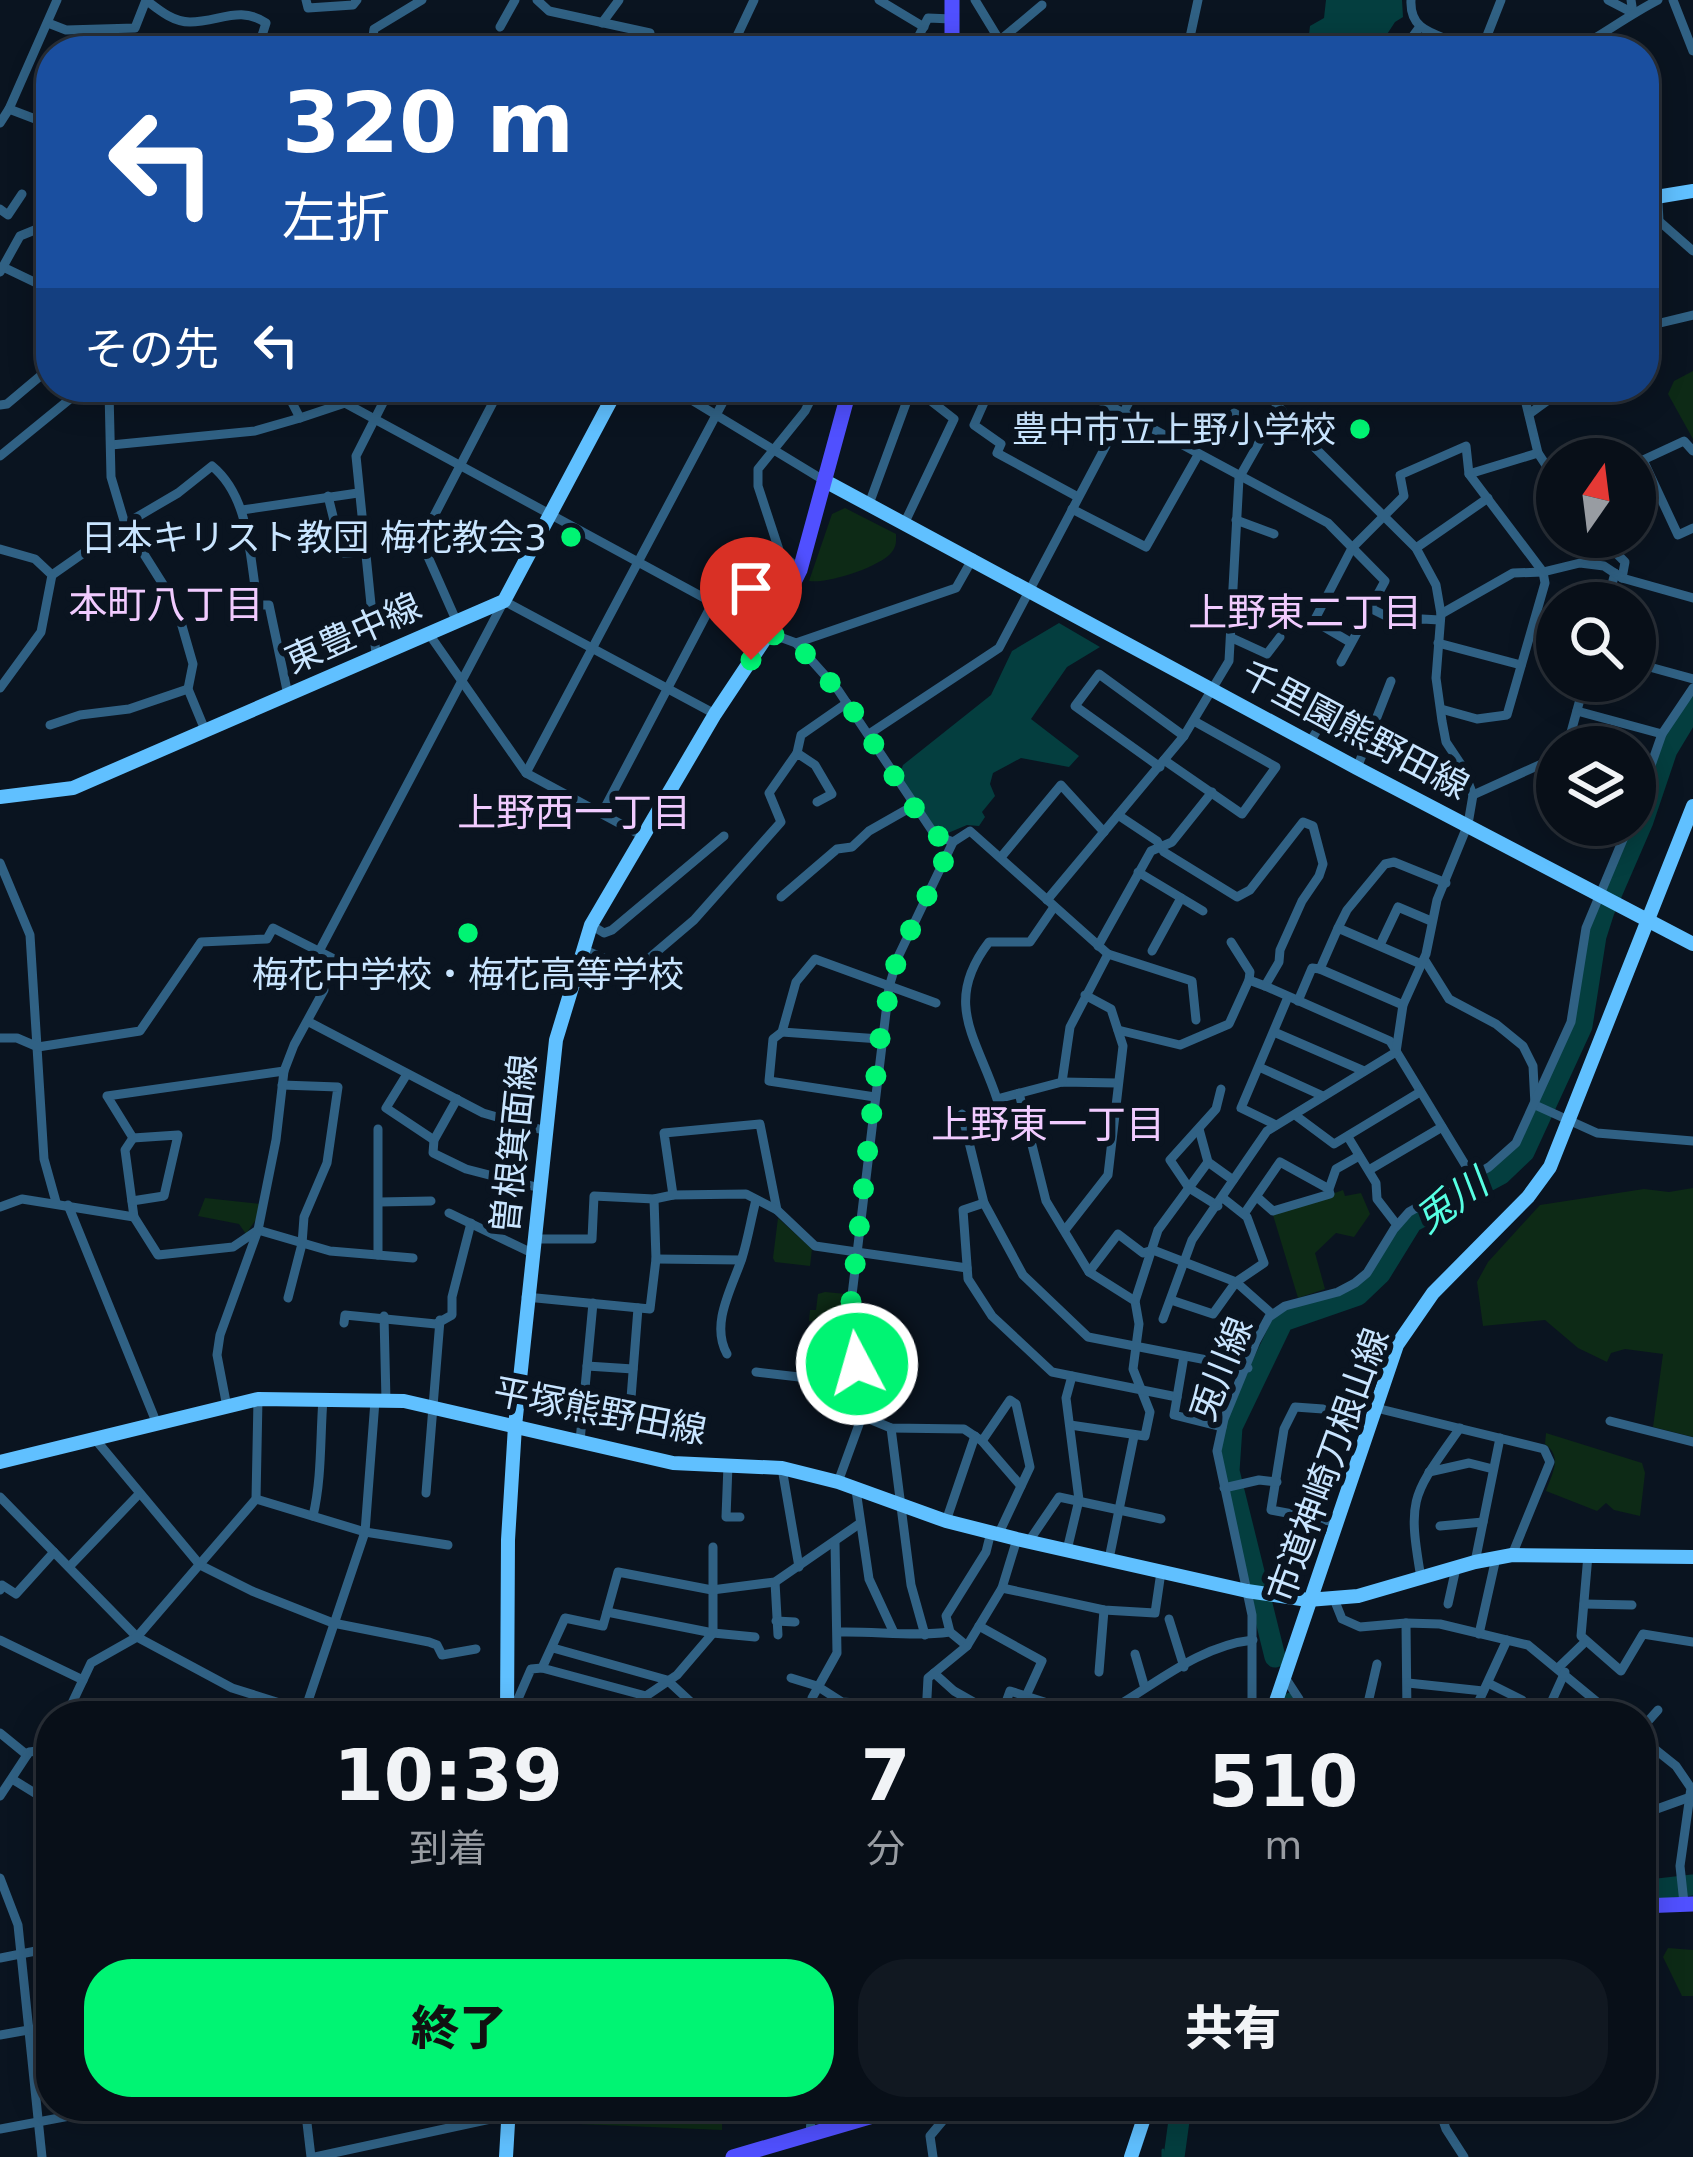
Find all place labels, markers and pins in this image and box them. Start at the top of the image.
place label: 豊中市立上野小学校 [1012,409,1336,450]
marker: 豊中市立上野小学校 [1347,416,1373,442]
place label: 日本キリスト教団 梅花教会3 [81,517,547,558]
marker: 日本キリスト教団 梅花教会3 [558,524,584,550]
pin [700,537,802,660]
marker: 梅花中学校・梅花高等学校 [455,920,481,946]
place label: 梅花中学校・梅花高等学校 [252,954,684,995]

